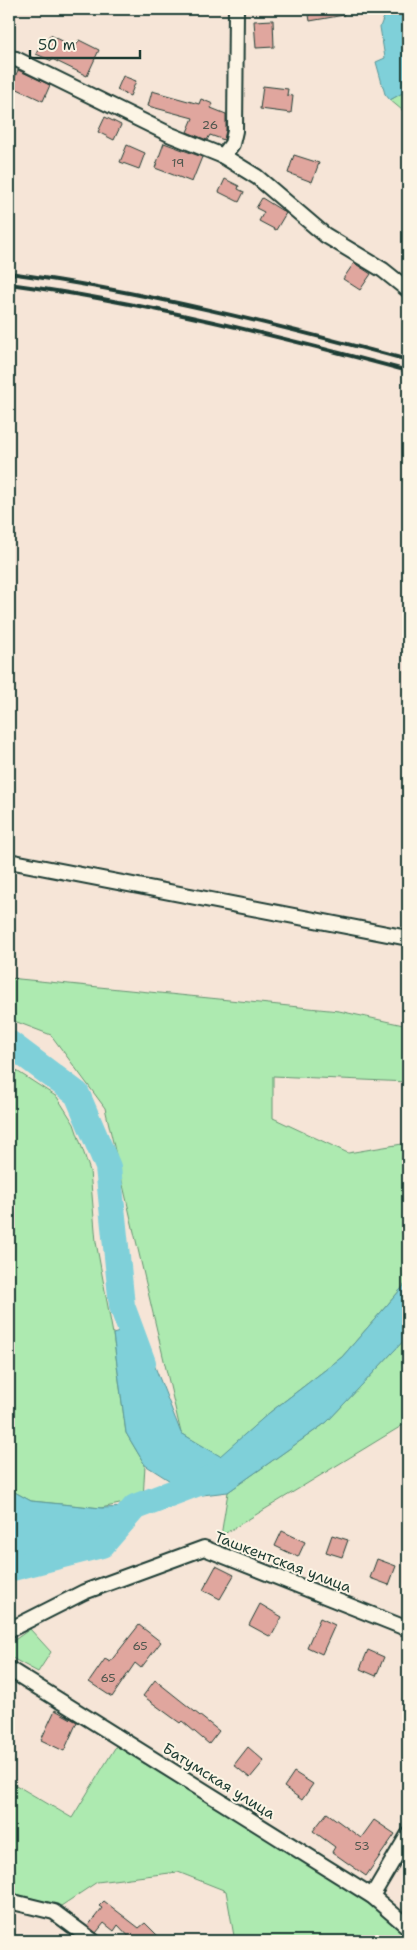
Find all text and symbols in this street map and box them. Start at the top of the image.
scale bar [30,28,140,60]
text: 50 m [38,35,76,55]
house number: 26 [202,117,218,133]
house number: 19 [172,155,184,171]
street label: Ташкентская улица [212,1527,355,1598]
house number: 65 [132,1638,148,1654]
house number: 65 [100,1670,116,1686]
street label: Батумская улица [159,1738,280,1824]
house number: 53 [354,1838,370,1854]

